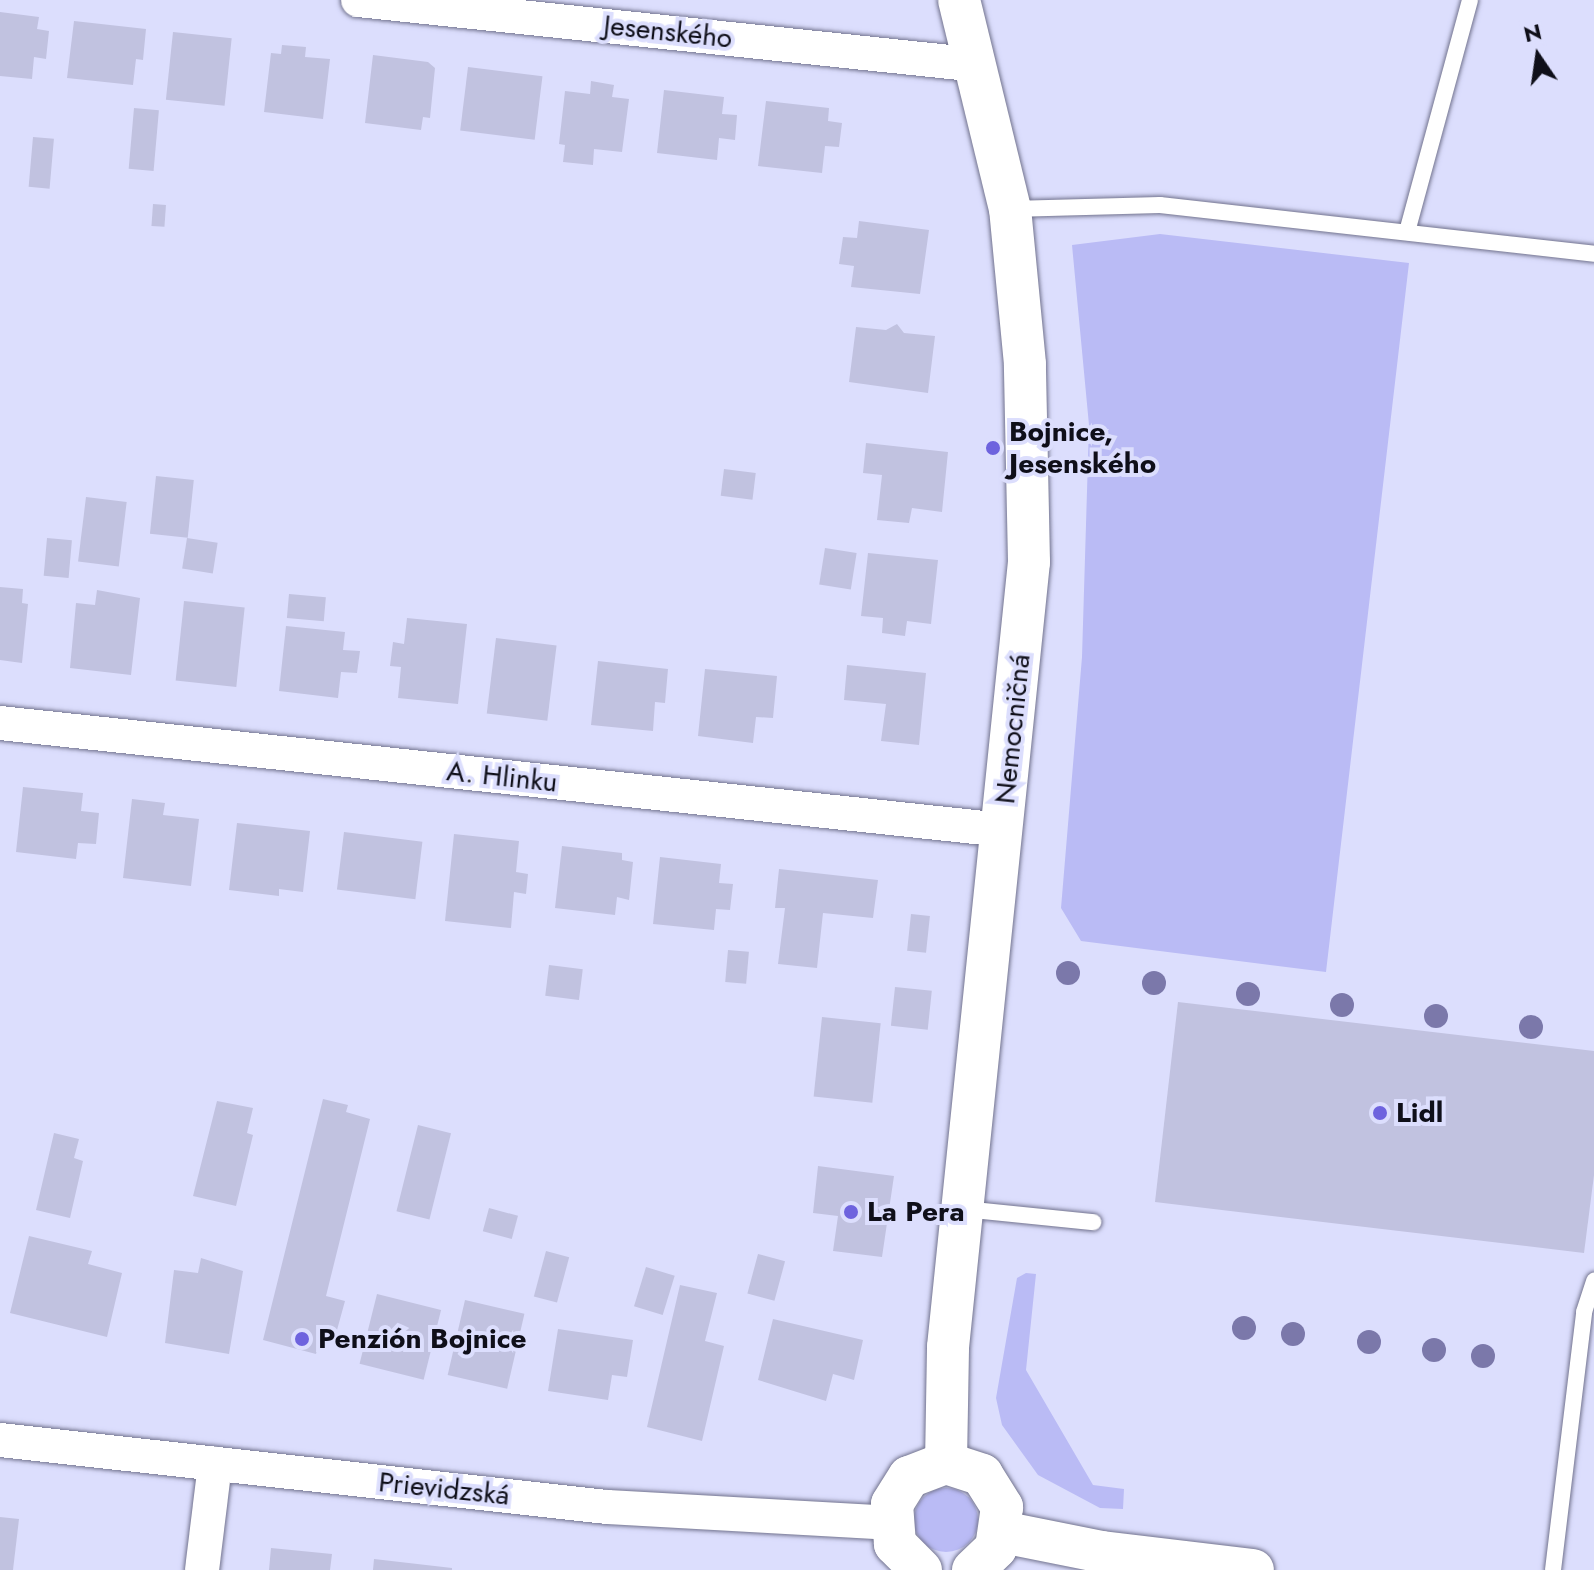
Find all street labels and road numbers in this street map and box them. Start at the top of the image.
street label: Jesenského [602,9,734,55]
street label: Nemocničná [988,653,1038,805]
street label: A. Hlinku [445,754,559,800]
street label: Prievidzská [377,1465,511,1513]

